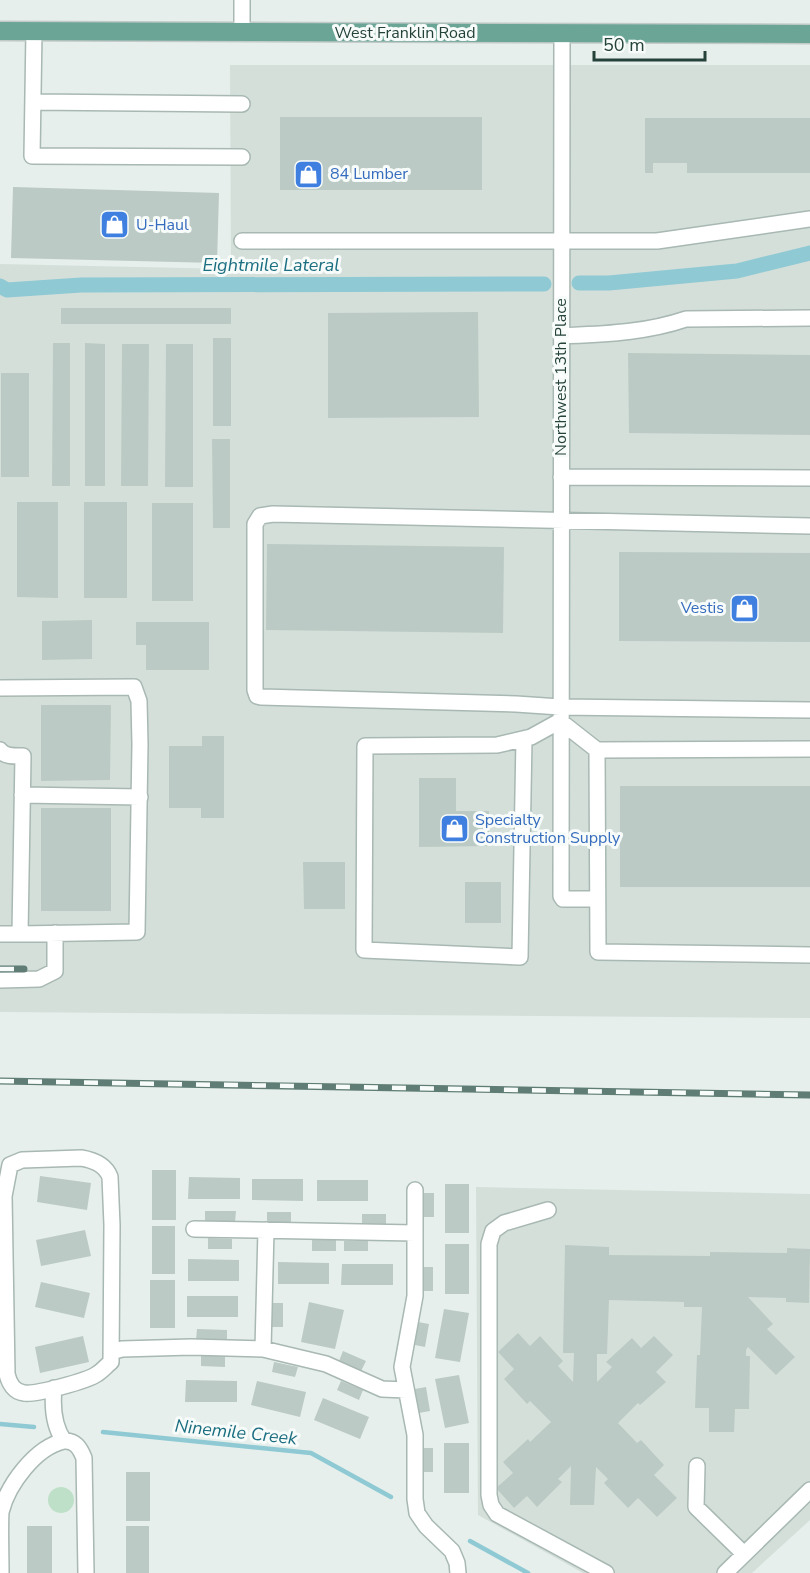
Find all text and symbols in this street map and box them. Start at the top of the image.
street label: West Franklin Road [334,22,476,44]
scale bar [594,24,705,62]
text: 50 m [603,33,645,57]
shop icon: 84 Lumber [293,158,325,190]
place label: 84 Lumber [330,163,408,185]
shop icon: U-Haul [99,209,131,241]
place label: U-Haul [136,214,189,236]
water label: Eightmile Lateral [202,253,340,277]
street label: Northwest 13th Place [550,298,572,456]
shop icon: Vestis [729,592,761,624]
place label: Vestis [680,597,724,619]
place label: Specialty Construction Supply [475,809,621,849]
shop icon: Specialty Construction Supply [438,813,470,845]
water label: Ninemile Creek [174,1414,299,1450]

